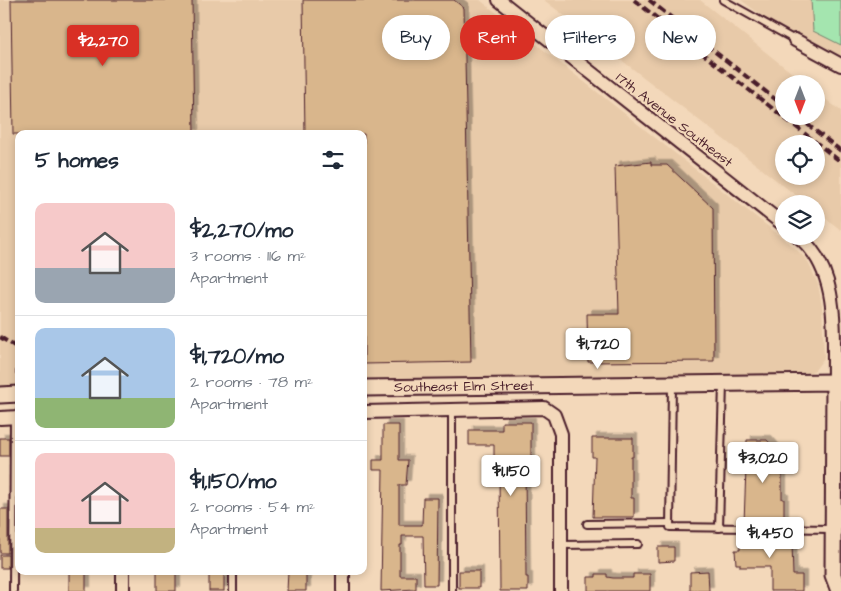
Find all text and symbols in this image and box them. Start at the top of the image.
chip: Buy [382,15,450,60]
chip: Rent [460,15,535,60]
chip: Filters [545,15,635,60]
chip: New [645,15,716,60]
pin: $2,270 [62,24,144,67]
text: $2,270 [78,30,128,52]
street label: 17th Avenue Southeast [611,68,737,172]
north arrow [775,75,825,125]
map controls [775,75,825,245]
button: locate [775,135,825,185]
text: 5 homes [35,146,119,175]
icon: filters [319,146,347,174]
button: layers [775,195,825,245]
text: $2,270/mo [190,216,293,245]
icon: home [75,223,135,283]
text: 3 rooms · 116 m² [190,245,306,267]
text: Apartment [190,267,268,289]
pin: $1,720 [557,328,639,370]
text: $1,720 [577,333,619,355]
text: $1,720/mo [190,342,284,371]
icon: home [75,348,135,408]
text: 2 rooms · 78 m² [190,371,313,393]
street label: Southeast Elm Street [394,376,534,398]
text: Apartment [190,393,268,415]
pin: $3,020 [722,442,804,484]
text: $3,020 [738,447,788,469]
pin: $1,150 [470,454,552,497]
text: $1,150 [492,460,530,482]
text: $1,150/mo [190,467,277,496]
icon: home [75,473,135,533]
text: 2 rooms · 54 m² [190,496,315,518]
pin: $1,450 [729,516,811,559]
text: Apartment [190,518,268,540]
text: $1,450 [747,522,793,544]

